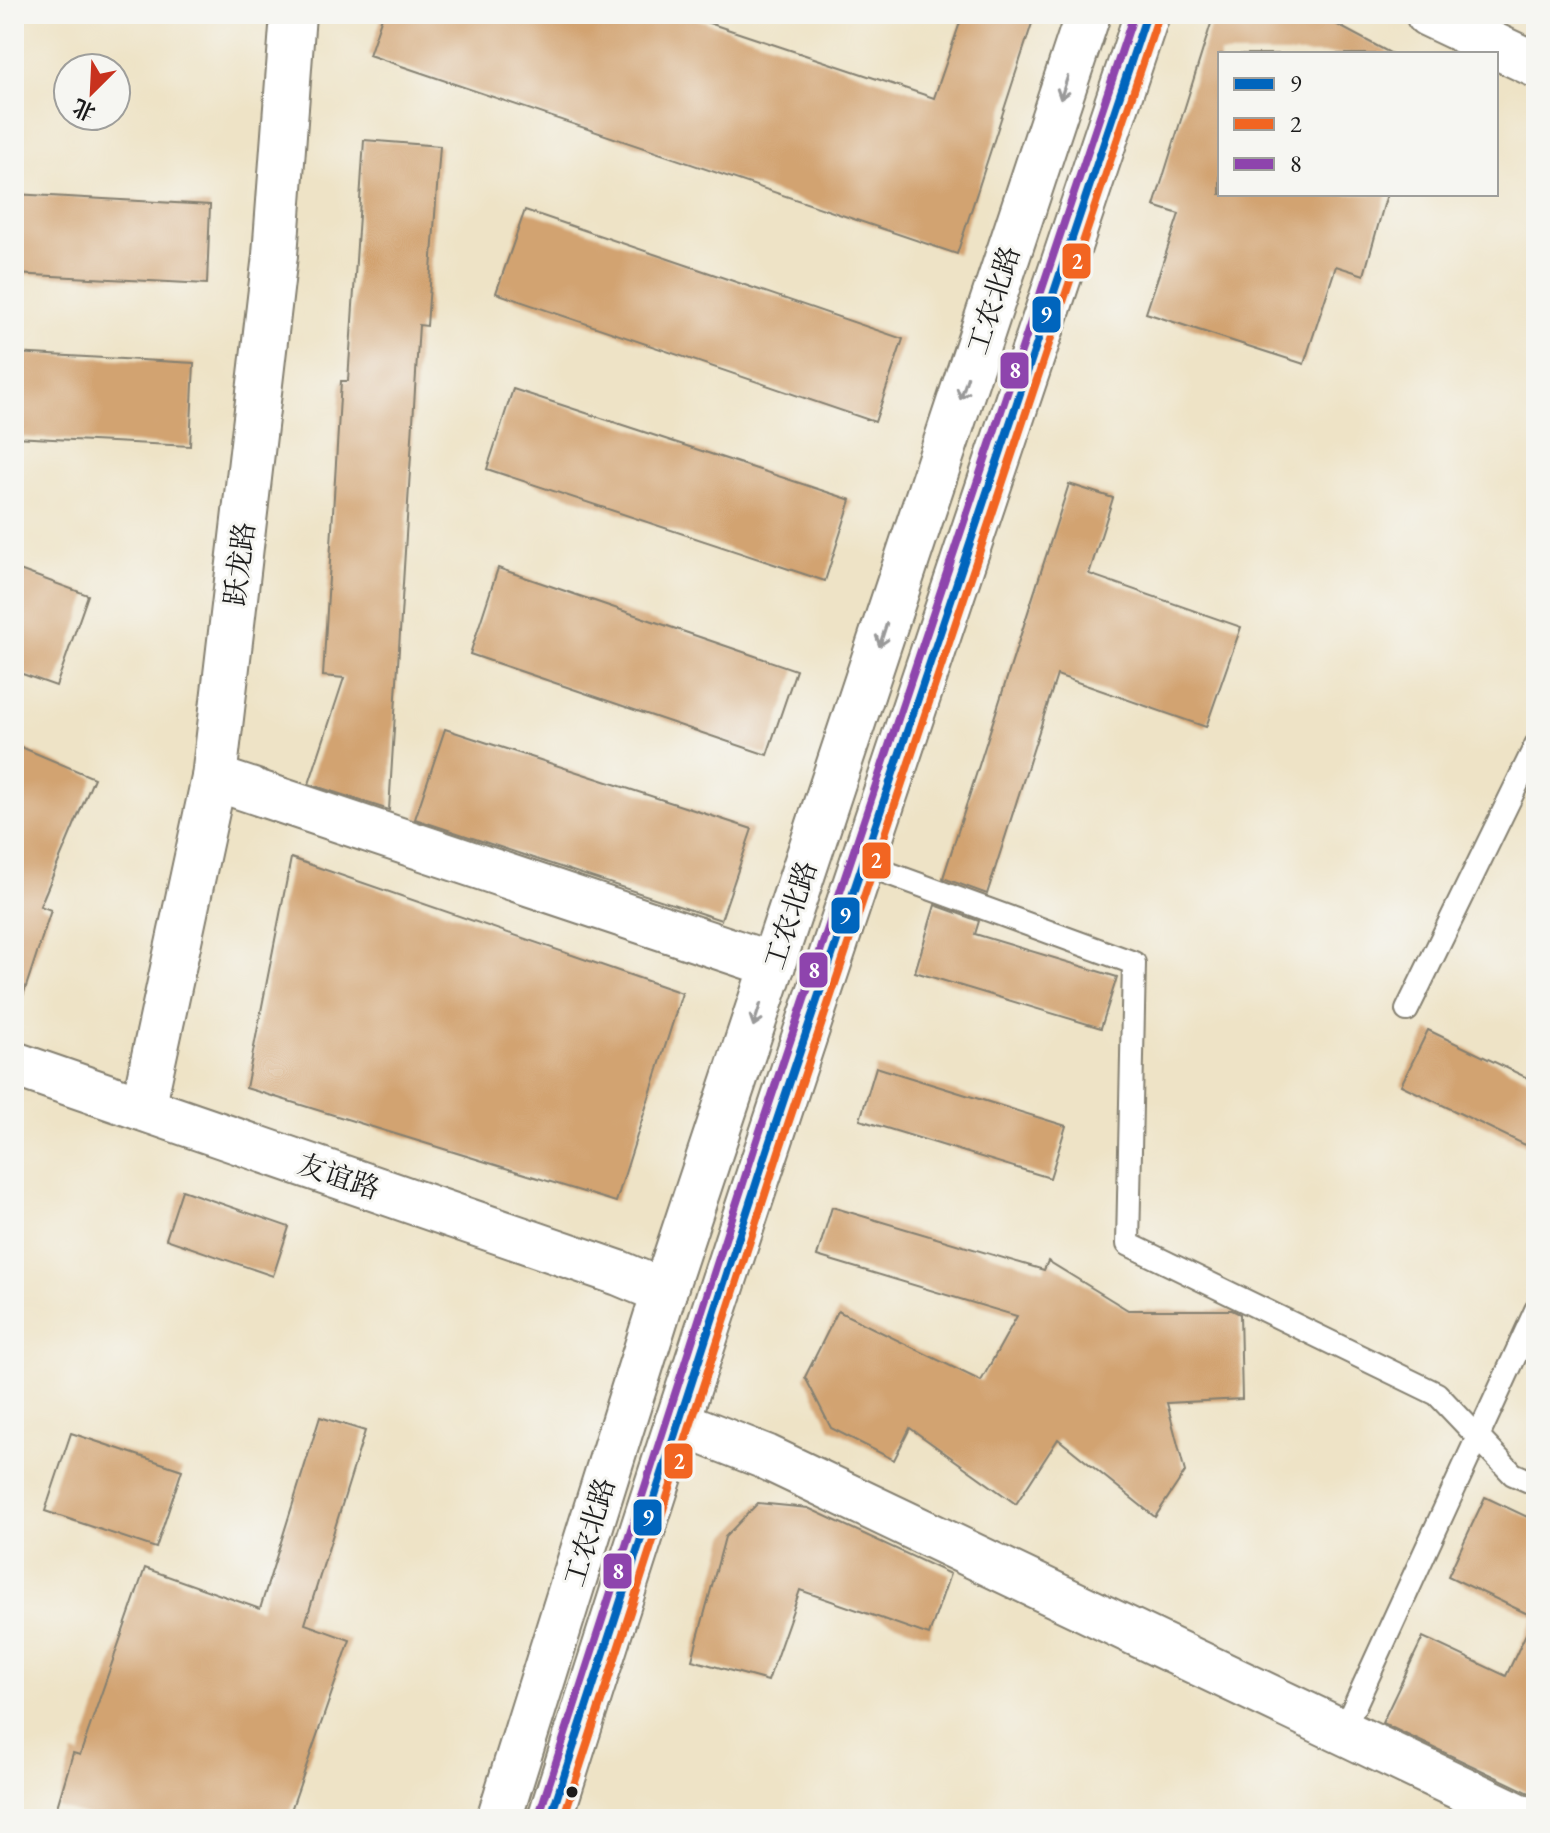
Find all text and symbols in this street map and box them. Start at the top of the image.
north arrow [52,52,132,132]
legend [1218,52,1498,196]
text: 9 [1290,68,1302,99]
one-way arrow [1055,75,1070,100]
text: 北 [68,92,100,128]
text: 2 [1290,108,1302,139]
text: 8 [1290,148,1302,179]
street label: 工农北路 [959,241,1027,359]
line badge: 2 [1061,242,1092,280]
text: 2 [1071,247,1083,276]
line badge: 9 [1031,295,1062,334]
text: 9 [1040,300,1052,329]
line badge: 8 [999,351,1030,390]
text: 8 [1009,356,1021,385]
one-way arrow [956,375,971,400]
street label: 跃龙路 [216,520,262,608]
one-way arrow [874,622,889,647]
line badge: 2 [861,841,892,880]
text: 2 [870,846,882,875]
street label: 工农北路 [756,856,824,974]
line badge: 9 [830,896,861,935]
text: 9 [839,901,851,930]
line badge: 8 [798,951,829,989]
text: 8 [808,956,820,985]
one-way arrow [749,1001,764,1027]
street label: 友谊路 [293,1145,385,1207]
line badge: 2 [663,1442,694,1480]
text: 2 [673,1447,685,1476]
street label: 工农北路 [555,1473,623,1591]
line badge: 9 [632,1498,663,1537]
text: 9 [642,1503,654,1532]
line badge: 8 [602,1552,633,1590]
text: 8 [612,1557,624,1586]
unlabelled marker [564,1784,580,1800]

